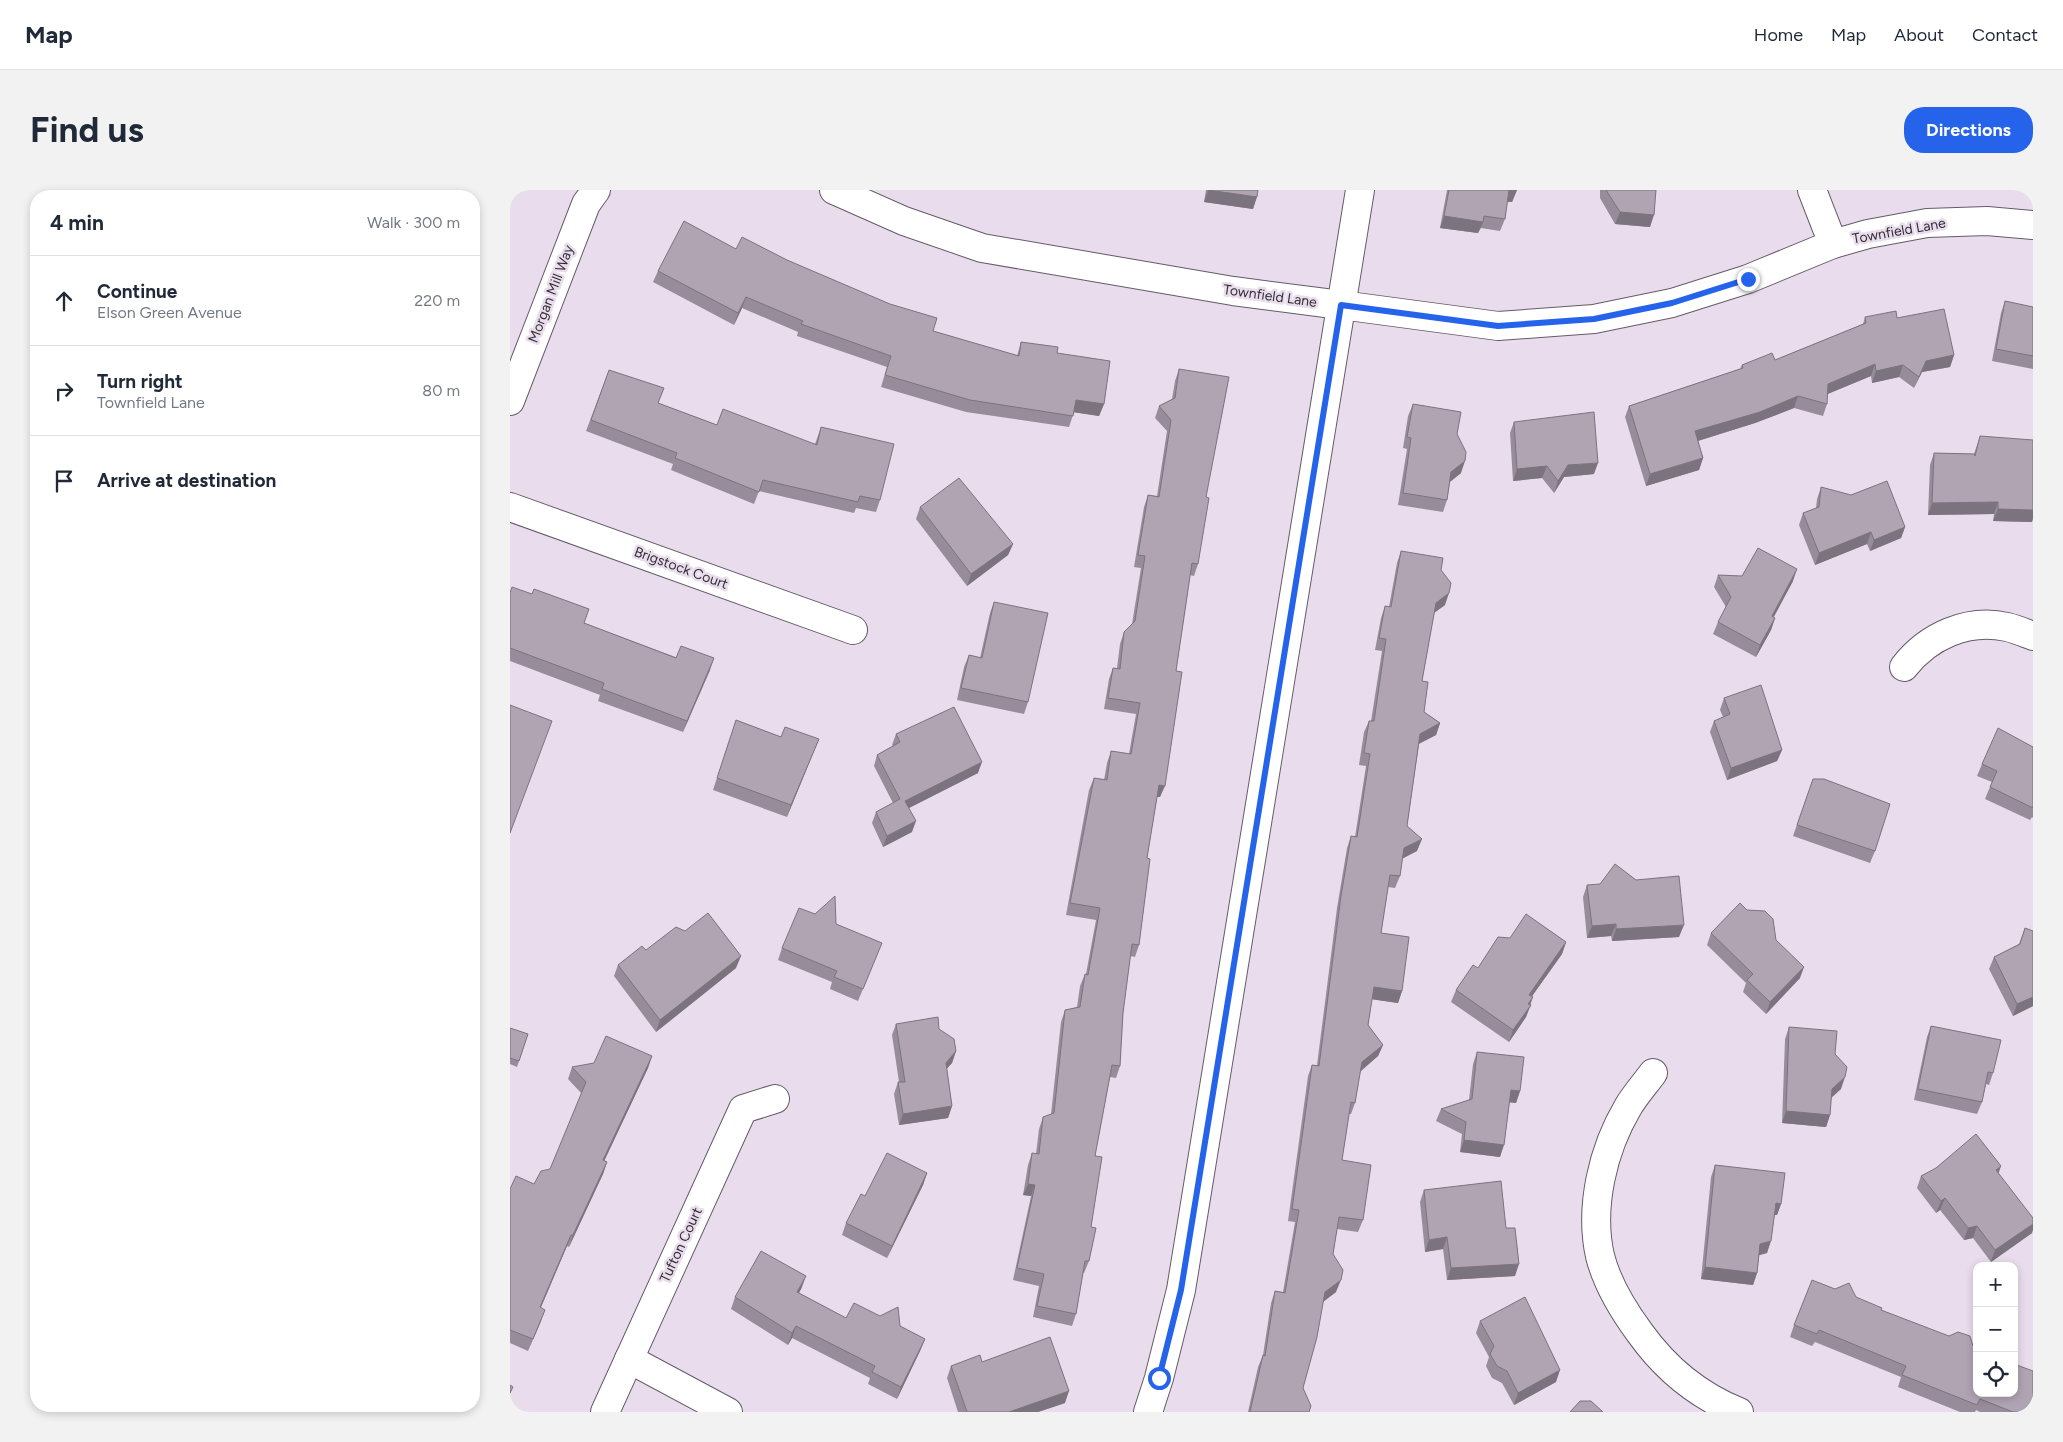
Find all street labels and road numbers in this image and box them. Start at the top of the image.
street label: Townfield Lane [1851,214,1947,248]
street label: Morgan Mill Way [525,242,578,345]
street label: Townfield Lane [1222,281,1318,311]
street label: Brigstock Court [632,543,730,593]
street label: Tufton Court [656,1205,706,1285]

